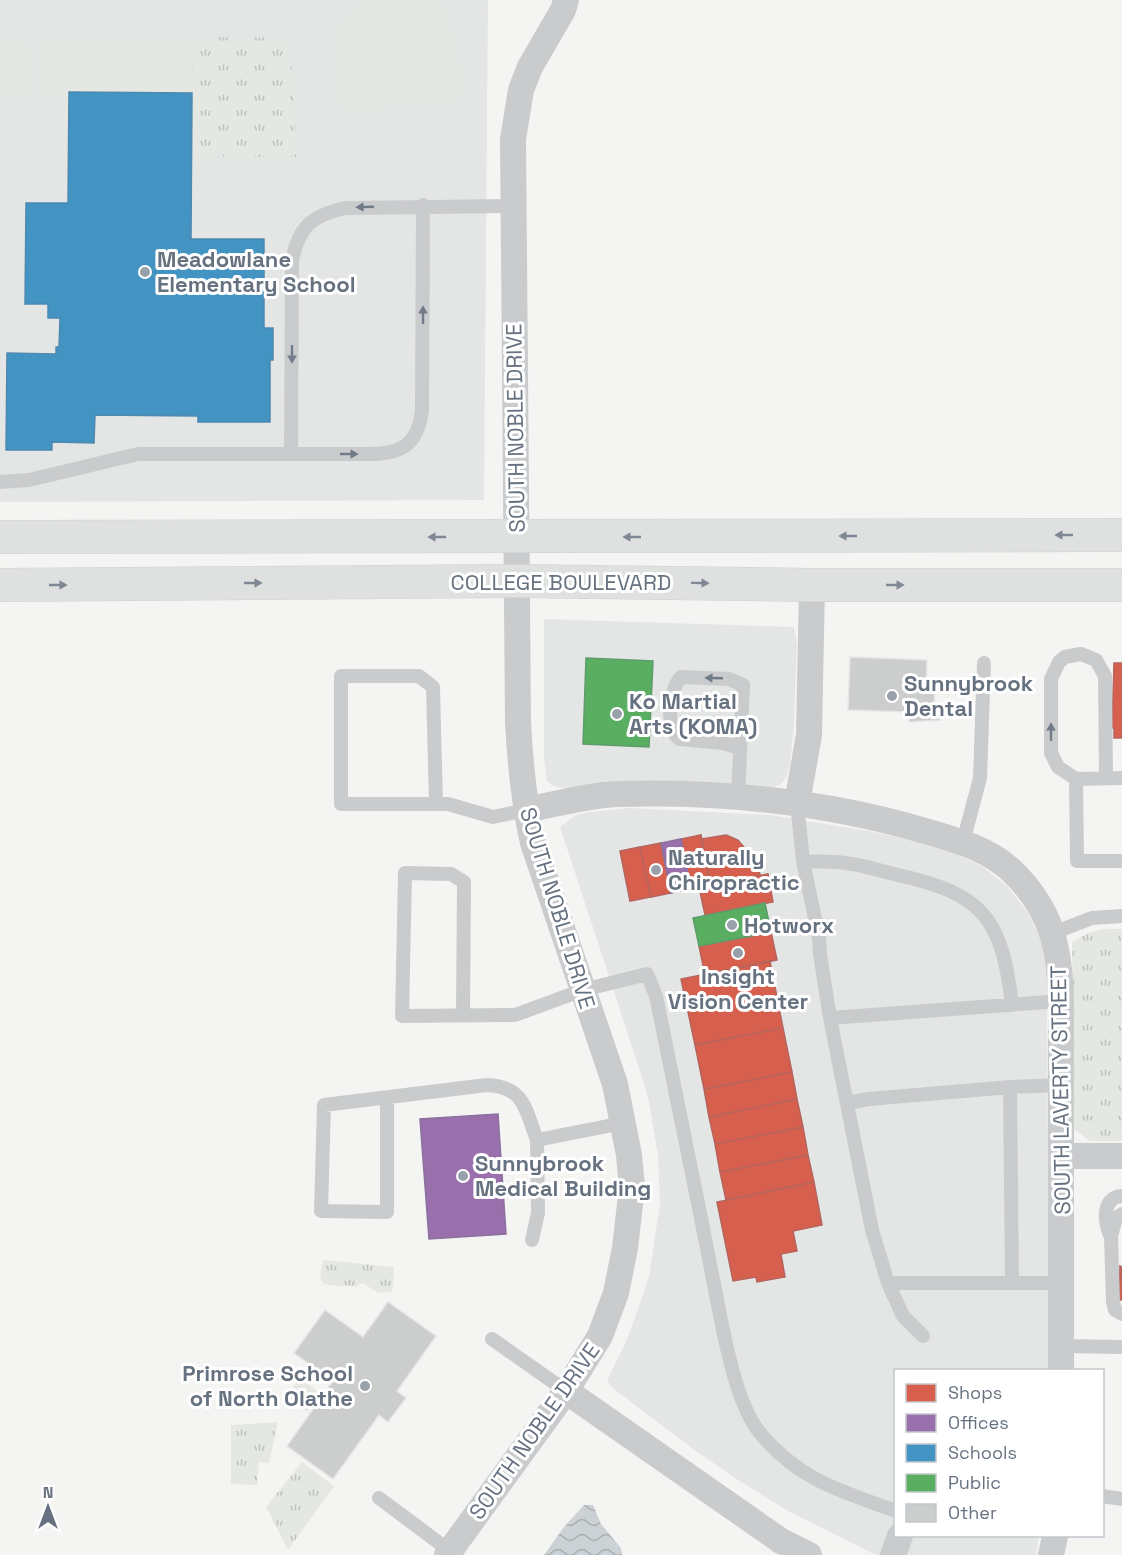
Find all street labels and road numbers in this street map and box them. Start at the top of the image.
street label: SOUTH NOBLE DRIVE [499,323,531,533]
street label: COLLEGE BOULEVARD [451,568,671,596]
street label: SOUTH NOBLE DRIVE [514,804,602,1012]
street label: SOUTH LAVERTY STREET [1044,965,1076,1215]
street label: SOUTH NOBLE DRIVE [463,1337,605,1525]

